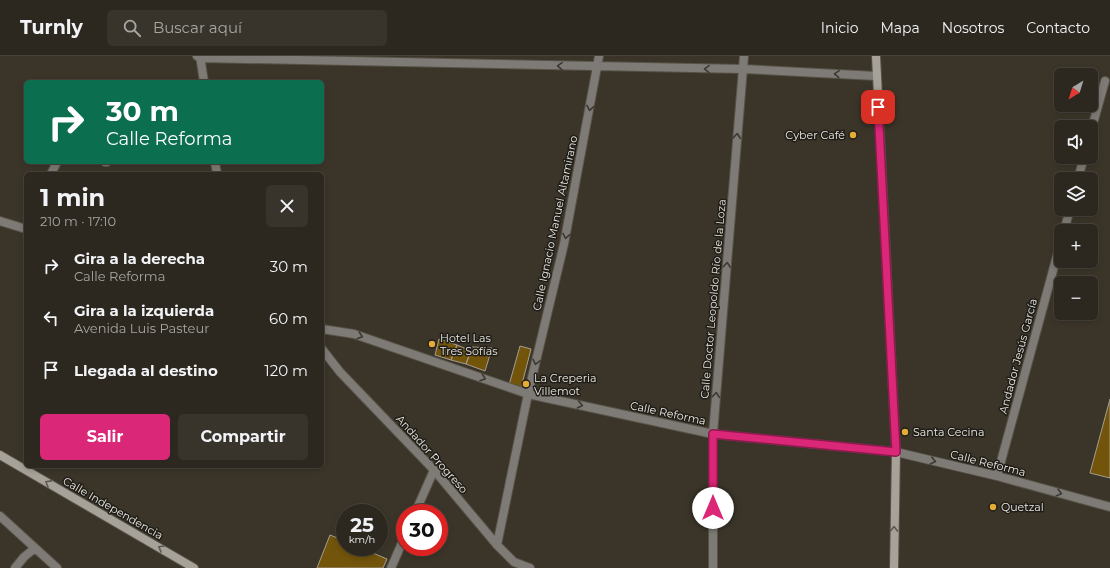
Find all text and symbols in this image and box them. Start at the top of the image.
search box [107,10,387,46]
text: Turnly [20,16,83,39]
icon: search [121,17,143,39]
text: Buscar aquí [153,18,242,37]
text: Inicio [821,19,858,37]
text: Mapa [880,19,920,37]
text: Nosotros [942,19,1004,37]
text: Contacto [1026,19,1090,37]
one-way arrow [557,62,563,70]
one-way arrow [704,64,710,73]
north arrow [1054,68,1098,112]
map controls [1054,68,1098,320]
one-way arrow [834,70,840,78]
pin [861,90,895,124]
text: 30 m [106,94,179,128]
icon: right [40,96,92,148]
icon: arrive [867,96,889,118]
one-way arrow [587,105,595,111]
button: sound [1054,120,1098,164]
text: Calle Reforma [106,128,232,150]
place label: Cyber Café [785,128,845,142]
marker: Cyber Café [848,130,858,140]
one-way arrow [733,132,742,139]
street label: Calle Ignacio Manuel Altamirano [530,134,580,312]
button: layers [1054,172,1098,216]
text: 1 min [40,183,105,212]
button: close [266,185,308,227]
street label: Calle Doctor Leopoldo Río de la Loza [697,199,729,399]
text: 210 m · 17:10 [40,213,116,229]
button: + [1054,224,1098,268]
one-way arrow [562,233,570,239]
text: Gira a la derecha [74,249,205,268]
icon: right [40,255,62,277]
text: 30 m [270,257,308,276]
one-way arrow [722,262,731,268]
text: Calle Reforma [74,268,165,284]
button: − [1054,276,1098,320]
street label: Andador Jesús García [996,297,1040,415]
text: Gira a la izquierda [74,301,214,320]
icon: left [40,307,62,329]
text: 60 m [269,309,308,328]
text: Avenida Luis Pasteur [74,320,209,336]
one-way arrow [357,331,364,340]
place label: Hotel Las Tres Sofías [440,331,498,358]
marker: Hotel Las Tres Sofías [427,339,437,349]
icon: arrive [40,359,62,381]
one-way arrow [532,359,541,366]
text: Llegada al destino [74,361,218,380]
text: 120 m [264,361,308,380]
place label: La Creperia Villemot [534,371,596,398]
one-way arrow [479,374,486,382]
marker: La Creperia Villemot [521,379,531,389]
one-way arrow [712,392,721,398]
street label: Calle Reforma [629,398,707,428]
one-way arrow [577,401,583,409]
street label: Andador Progreso [393,412,471,496]
button: Salir [40,414,170,460]
button: Compartir [178,414,308,460]
place label: Santa Cecina [913,425,985,439]
marker: Santa Cecina [900,427,910,437]
street label: Calle Reforma [949,447,1027,479]
one-way arrow [930,457,937,465]
street label: Calle Independencia [61,474,165,542]
one-way arrow [45,481,52,488]
position arrow [692,487,734,529]
one-way arrow [1056,489,1063,497]
place label: Quetzal [1001,500,1044,514]
marker: Quetzal [988,502,998,512]
speed limit sign: 30 [396,504,448,556]
text: 25 [350,513,374,537]
one-way arrow [890,526,898,532]
text: km/h [349,533,375,546]
one-way arrow [158,546,165,553]

